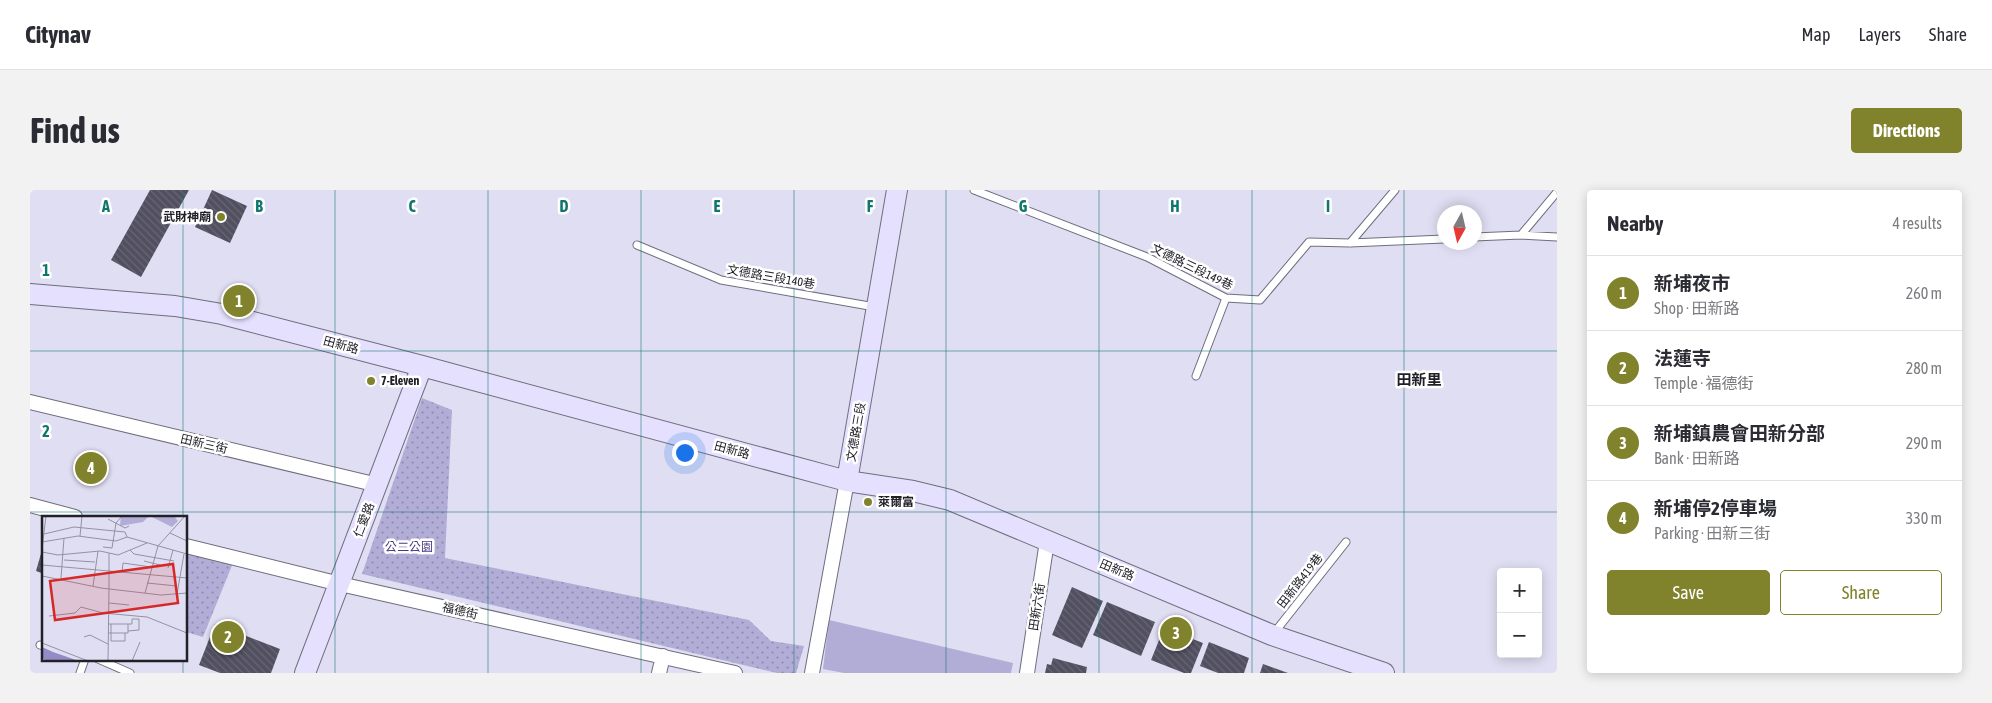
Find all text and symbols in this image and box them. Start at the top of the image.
text: Citynav [25,21,91,48]
text: Map [1801,24,1830,45]
text: Layers [1858,24,1901,45]
text: Share [1929,24,1967,45]
button: Directions [1851,108,1962,153]
text: Find us [30,110,120,150]
text: A [101,197,110,215]
text: B [255,197,263,215]
text: C [408,197,416,215]
text: D [560,197,569,215]
text: E [714,197,721,215]
text: F [867,197,874,215]
text: G [1019,197,1028,215]
text: H [1170,197,1180,215]
text: I [1326,197,1330,215]
north arrow [1437,205,1482,250]
place label: 武財神廟 [163,210,211,224]
marker: 武財神廟 [215,211,227,223]
text: Nearby [1607,211,1663,235]
text: 4 results [1892,214,1942,232]
street label: 文德路三段149巷 [1149,241,1235,293]
text: 1 [42,261,50,279]
street label: 文德路三段140巷 [726,262,816,292]
text: 新埔夜市 [1654,272,1730,294]
pin: 1 [223,282,255,320]
text: 1 [1619,284,1627,302]
text: 260 m [1906,284,1942,302]
text: Shop · 田新路 [1654,299,1739,317]
street label: 田新路 [322,334,360,356]
text: 法蓮寺 [1654,347,1711,369]
text: 2 [1619,359,1627,377]
text: 280 m [1906,359,1942,377]
district label: 田新里 [1396,371,1442,388]
place label: 7-Eleven [381,374,419,388]
text: Temple · 福德街 [1654,374,1754,392]
marker: 7-Eleven [365,375,377,387]
street label: 文德路三段 [844,401,868,463]
text: 2 [42,422,50,440]
text: 新埔鎮農會田新分部 [1654,422,1825,444]
street label: 田新三街 [179,432,229,456]
text: 3 [1619,434,1627,452]
text: 290 m [1906,434,1942,452]
street label: 田新路 [713,439,751,461]
your location [672,440,698,466]
pin: 4 [75,449,107,487]
text: Bank · 田新路 [1654,449,1740,467]
place label: 萊爾富 [878,495,914,509]
marker: 萊爾富 [862,496,874,508]
text: 新埔停2停車場 [1654,497,1777,519]
street label: 仁愛路 [351,501,377,539]
text: 4 [1619,509,1627,527]
text: 330 m [1906,509,1942,527]
inset map [42,516,188,660]
text: Parking · 田新三街 [1654,524,1770,542]
park label: 公二公園 [385,540,433,554]
street label: 田新路419巷 [1274,551,1326,611]
street label: 田新路 [1098,557,1136,583]
map controls [1497,568,1542,658]
button: + [1497,568,1542,613]
button: Save [1607,570,1770,615]
button: Share [1780,570,1942,615]
street label: 田新六街 [1026,582,1048,632]
street label: 福德街 [441,600,479,622]
button: − [1497,613,1542,658]
pin: 3 [1160,614,1192,652]
pin: 2 [212,618,244,656]

